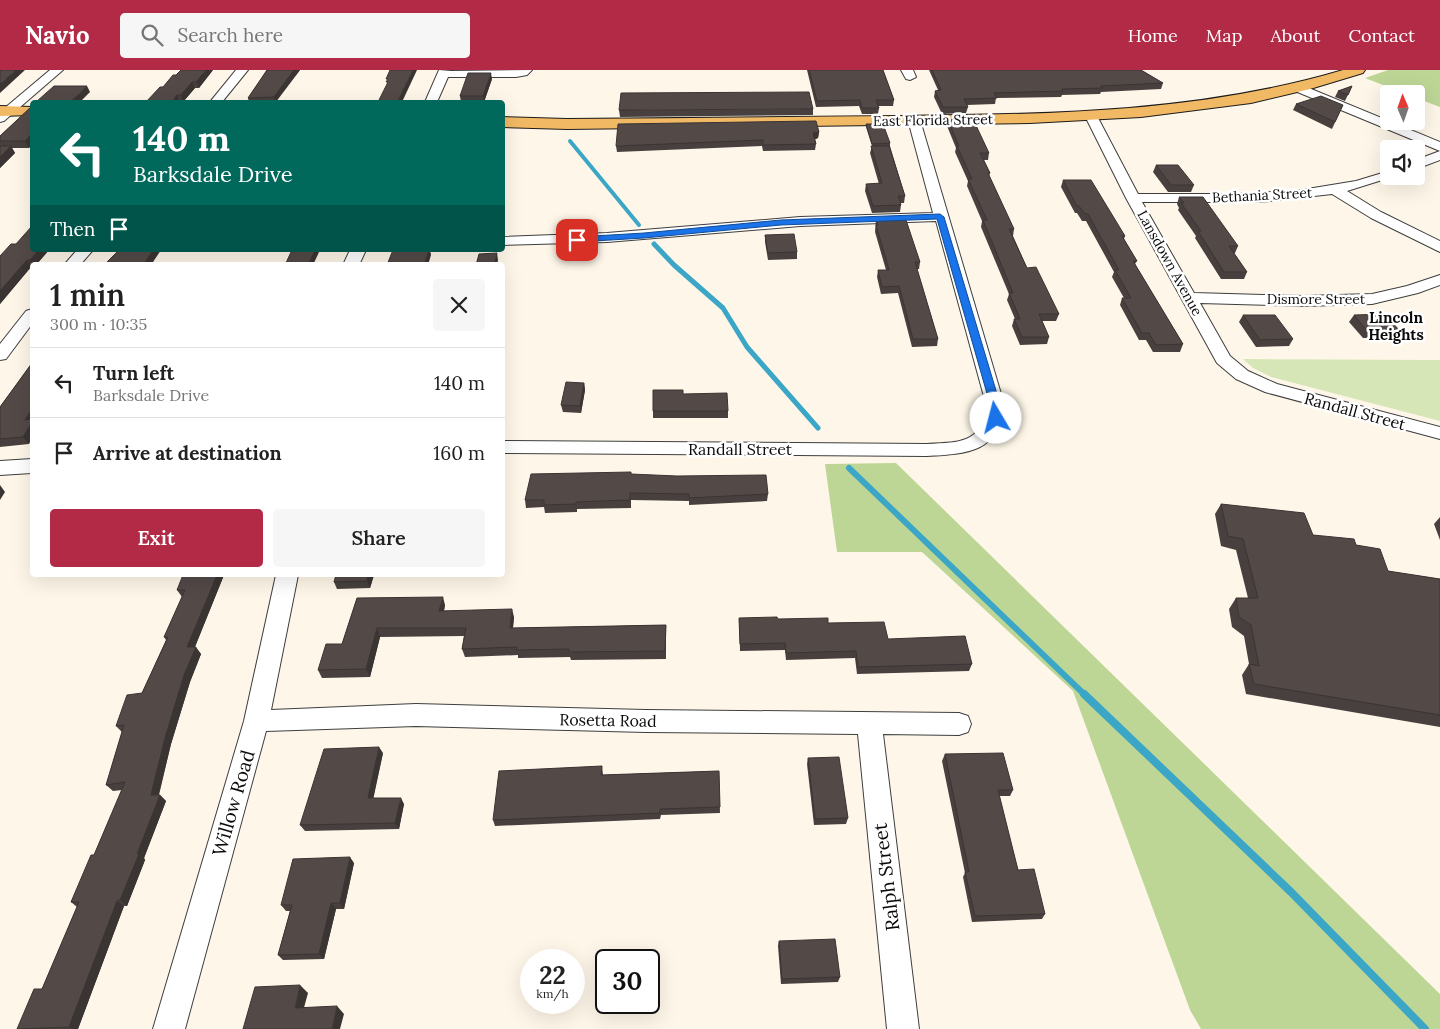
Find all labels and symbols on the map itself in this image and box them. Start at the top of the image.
north arrow [1380,85,1425,130]
street label: East Florida Street [873,110,994,130]
street label: Bethania Street [1211,183,1313,207]
street label: Lansdown Avenue [1134,207,1207,319]
pin [556,219,598,261]
street label: Dismore Street [1267,290,1366,308]
district label: Lincoln Heights [1368,308,1424,344]
street label: Randall Street [1302,388,1409,434]
position arrow [969,391,1021,443]
street label: Randall Street [688,439,793,459]
street label: Rosetta Road [559,709,657,731]
street label: Willow Road [206,747,260,859]
street label: Ralph Street [867,821,905,932]
speed limit sign: 30 [595,949,660,1014]

